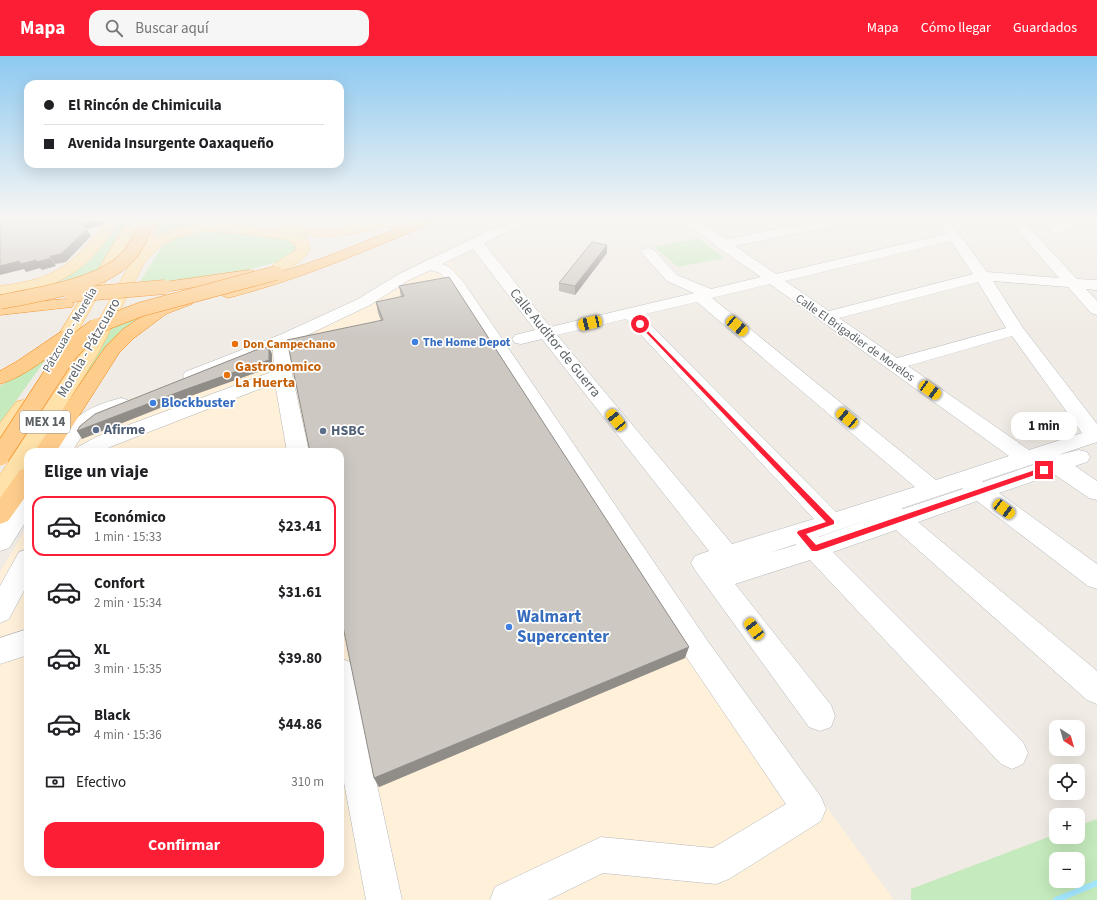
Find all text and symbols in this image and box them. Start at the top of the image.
search box [89,10,369,46]
text: Mapa [20,15,65,42]
icon: search [103,17,125,39]
text: Buscar aquí [135,18,209,39]
text: Mapa [867,18,899,38]
text: Cómo llegar [921,18,991,38]
text: Guardados [1013,18,1077,38]
text: El Rincón de Chimicuila [68,95,222,116]
text: Avenida Insurgente Oaxaqueño [68,133,274,154]
street label: Pátzcuaro - Morelia [39,284,101,376]
street label: Calle Auditor de Guerra [505,284,605,402]
street label: Calle El Brigadier de Morelos [792,290,918,386]
street label: Morelia - Pátzcuaro [52,295,126,401]
car [577,314,603,332]
car [724,314,750,338]
route start [631,315,649,333]
place label: The Home Depot [423,334,511,351]
place label: Don Campechano [243,336,336,353]
marker: The Home Depot [410,337,420,347]
marker: Don Campechano [230,339,240,349]
place label: Gastronomico La Huerta [235,357,322,393]
marker: Gastronomico La Huerta [222,370,232,380]
car [917,378,943,402]
place label: Blockbuster [161,393,236,413]
marker: Blockbuster [148,398,158,408]
car [834,406,860,430]
car [604,407,628,433]
road number: MEX 14 [20,411,70,433]
callout: 1 min [1011,412,1077,440]
text: 1 min [1028,417,1060,435]
place label: Afirme [103,420,145,440]
place label: HSBC [331,421,365,441]
marker: Afirme [91,425,101,435]
marker: HSBC [318,426,328,436]
text: Elige un viaje [44,459,149,484]
route end [1035,461,1053,479]
car [991,497,1017,521]
text: Económico [94,507,166,528]
icon: car [46,508,82,544]
text: $23.41 [278,516,322,537]
text: 1 min · 15:33 [94,528,162,546]
text: Confort [94,573,145,594]
icon: car [46,574,82,610]
text: $31.61 [278,582,322,603]
text: 2 min · 15:34 [94,594,162,612]
place label: Walmart Supercenter [517,605,609,649]
car [742,616,766,642]
marker: Walmart Supercenter [504,622,514,632]
text: XL [94,639,110,660]
icon: car [46,640,82,676]
text: $39.80 [278,648,322,669]
text: 3 min · 15:35 [94,660,162,678]
text: Black [94,705,131,726]
icon: car [46,706,82,742]
text: $44.86 [278,714,322,735]
north arrow [1049,720,1085,756]
map controls [1049,720,1085,888]
text: 4 min · 15:36 [94,726,162,744]
button: locate [1049,764,1085,800]
icon: cash [44,771,66,793]
text: Efectivo [76,772,126,793]
text: 310 m [291,773,324,791]
button: + [1049,808,1085,844]
button: Confirmar [44,822,324,868]
button: − [1049,852,1085,888]

